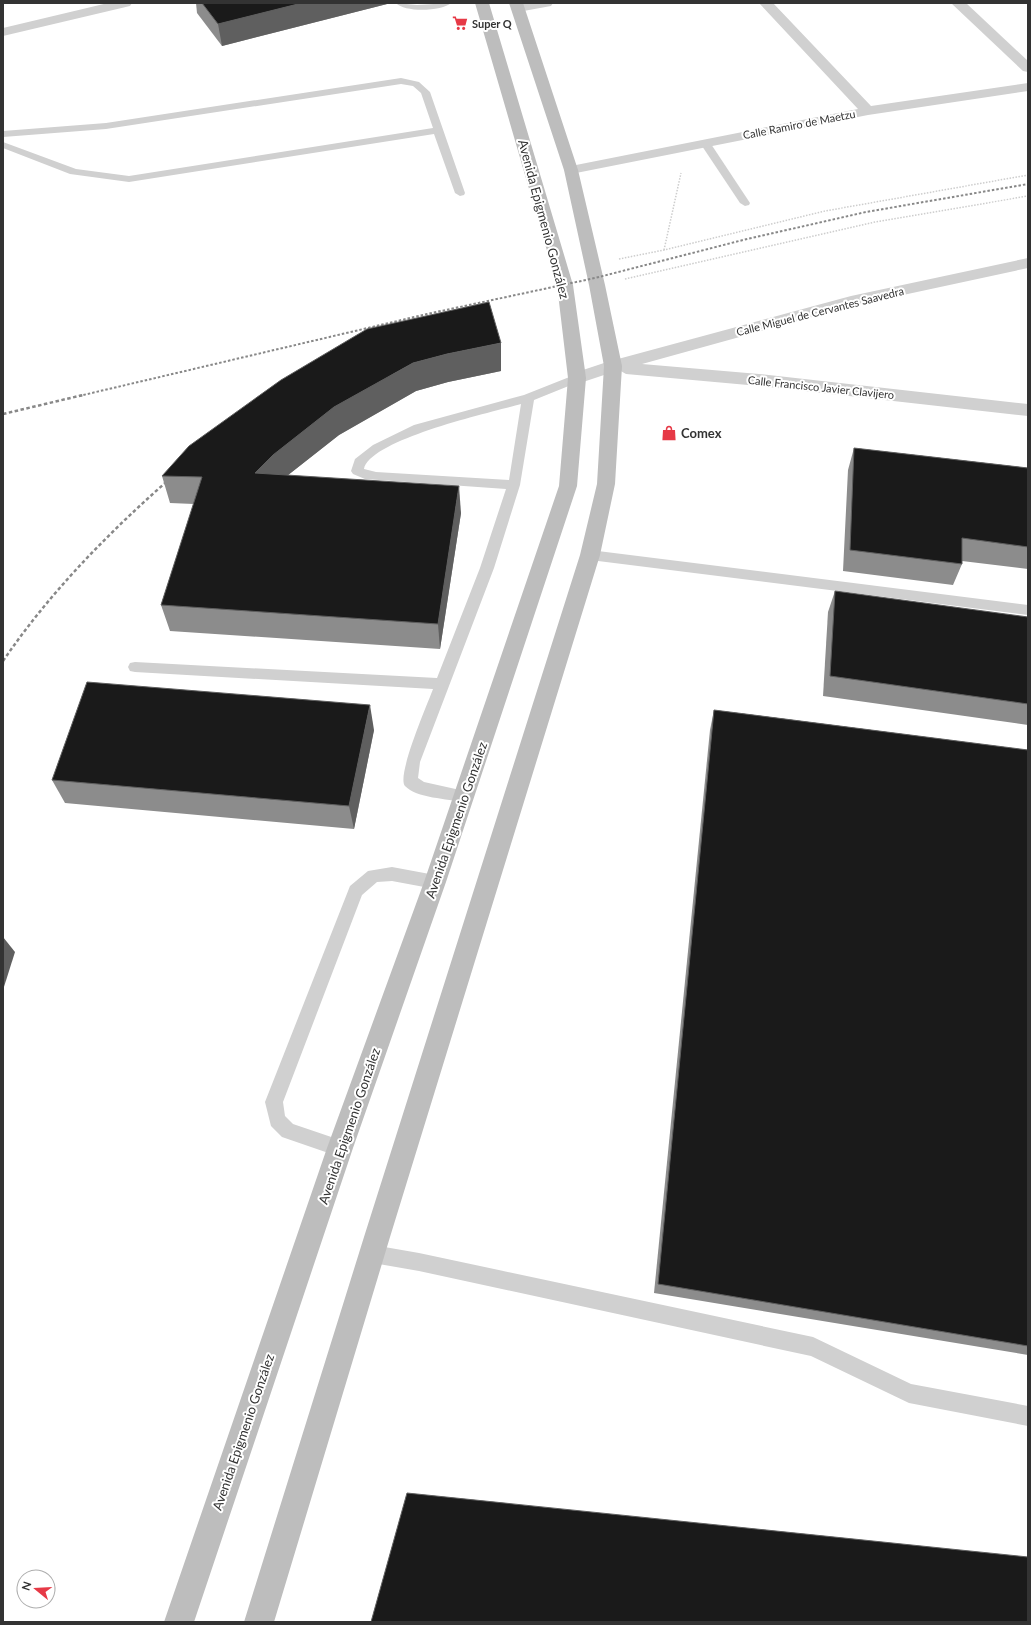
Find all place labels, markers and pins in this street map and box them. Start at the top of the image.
supermarket icon: Super Q [451,14,469,32]
place label: Super Q [472,17,512,30]
shop icon: Comex [660,424,678,442]
place label: Comex [681,425,722,441]

